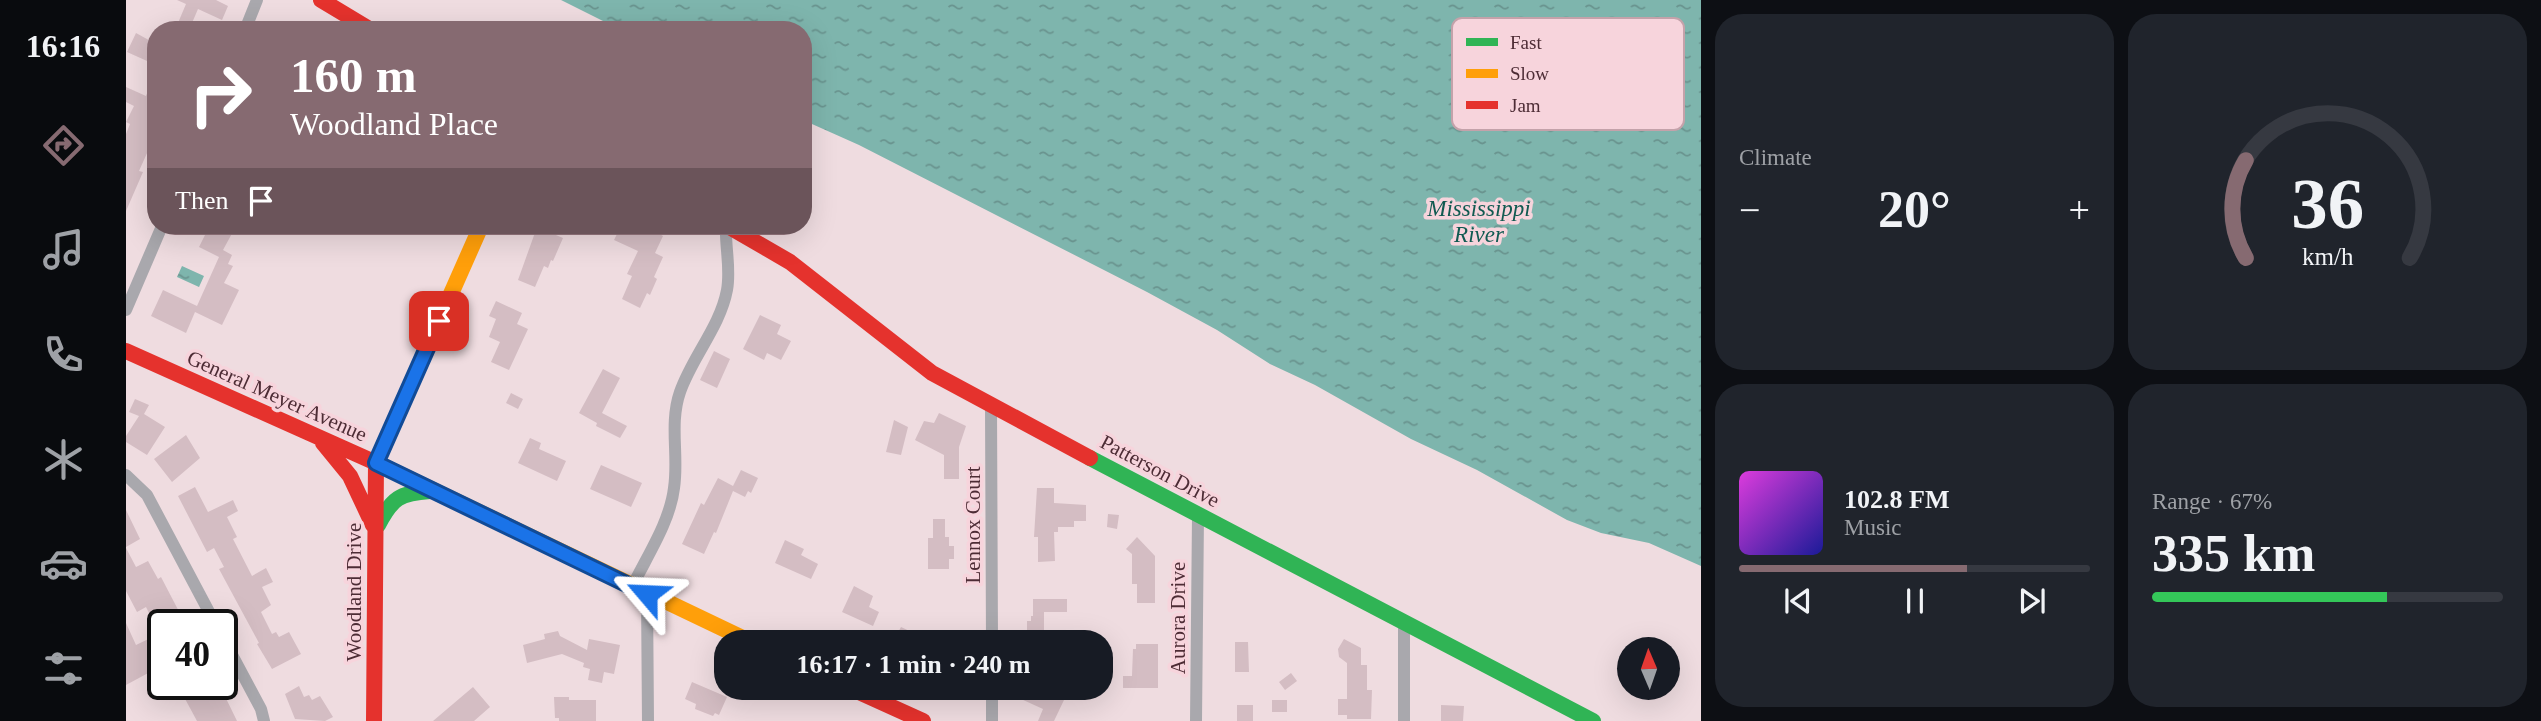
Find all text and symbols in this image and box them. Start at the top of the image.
legend [1452,18,1684,130]
text: 16:16 [26,28,100,64]
text: Fast [1510,32,1542,53]
text: 160 m [290,48,417,103]
icon: right [175,49,266,140]
text: Slow [1510,63,1549,84]
text: Jam [1510,95,1541,116]
text: Woodland Place [290,106,498,142]
icon: directions [39,121,88,170]
text: Climate [1739,145,1812,170]
text: 36 [2291,163,2364,244]
text: 20° [1878,181,1951,238]
icon: arrive [242,182,280,220]
text: Then [175,186,228,215]
text: − [1739,189,1760,231]
text: + [2069,189,2090,231]
water label: Mississippi River [1426,196,1531,247]
icon: music [39,225,88,274]
text: km/h [2302,243,2354,270]
pin [409,291,469,351]
icon: arrive [420,302,458,340]
icon: phone [39,330,88,379]
street label: General Meyer Avenue [183,346,371,446]
street label: Patterson Drive [1096,430,1224,512]
icon: climate [39,435,88,484]
street label: Lennox Court [961,466,985,584]
text: 102.8 FM [1844,485,1949,514]
text: Range · 67% [2152,489,2272,514]
text: Music [1844,515,1902,540]
street label: Woodland Drive [342,523,366,661]
text: 335 km [2152,525,2315,582]
icon: car [39,539,88,588]
position arrow [610,557,684,631]
street label: Aurora Drive [1166,562,1190,674]
icon: previous [1779,582,1817,620]
icon: pause [1896,582,1934,620]
icon: next [2013,582,2051,620]
speed limit sign: 40 [147,609,238,700]
north arrow [1617,637,1680,700]
map controls [1617,637,1680,700]
icon: filters [39,644,88,693]
text: 16:17 · 1 min · 240 m [797,650,1031,679]

